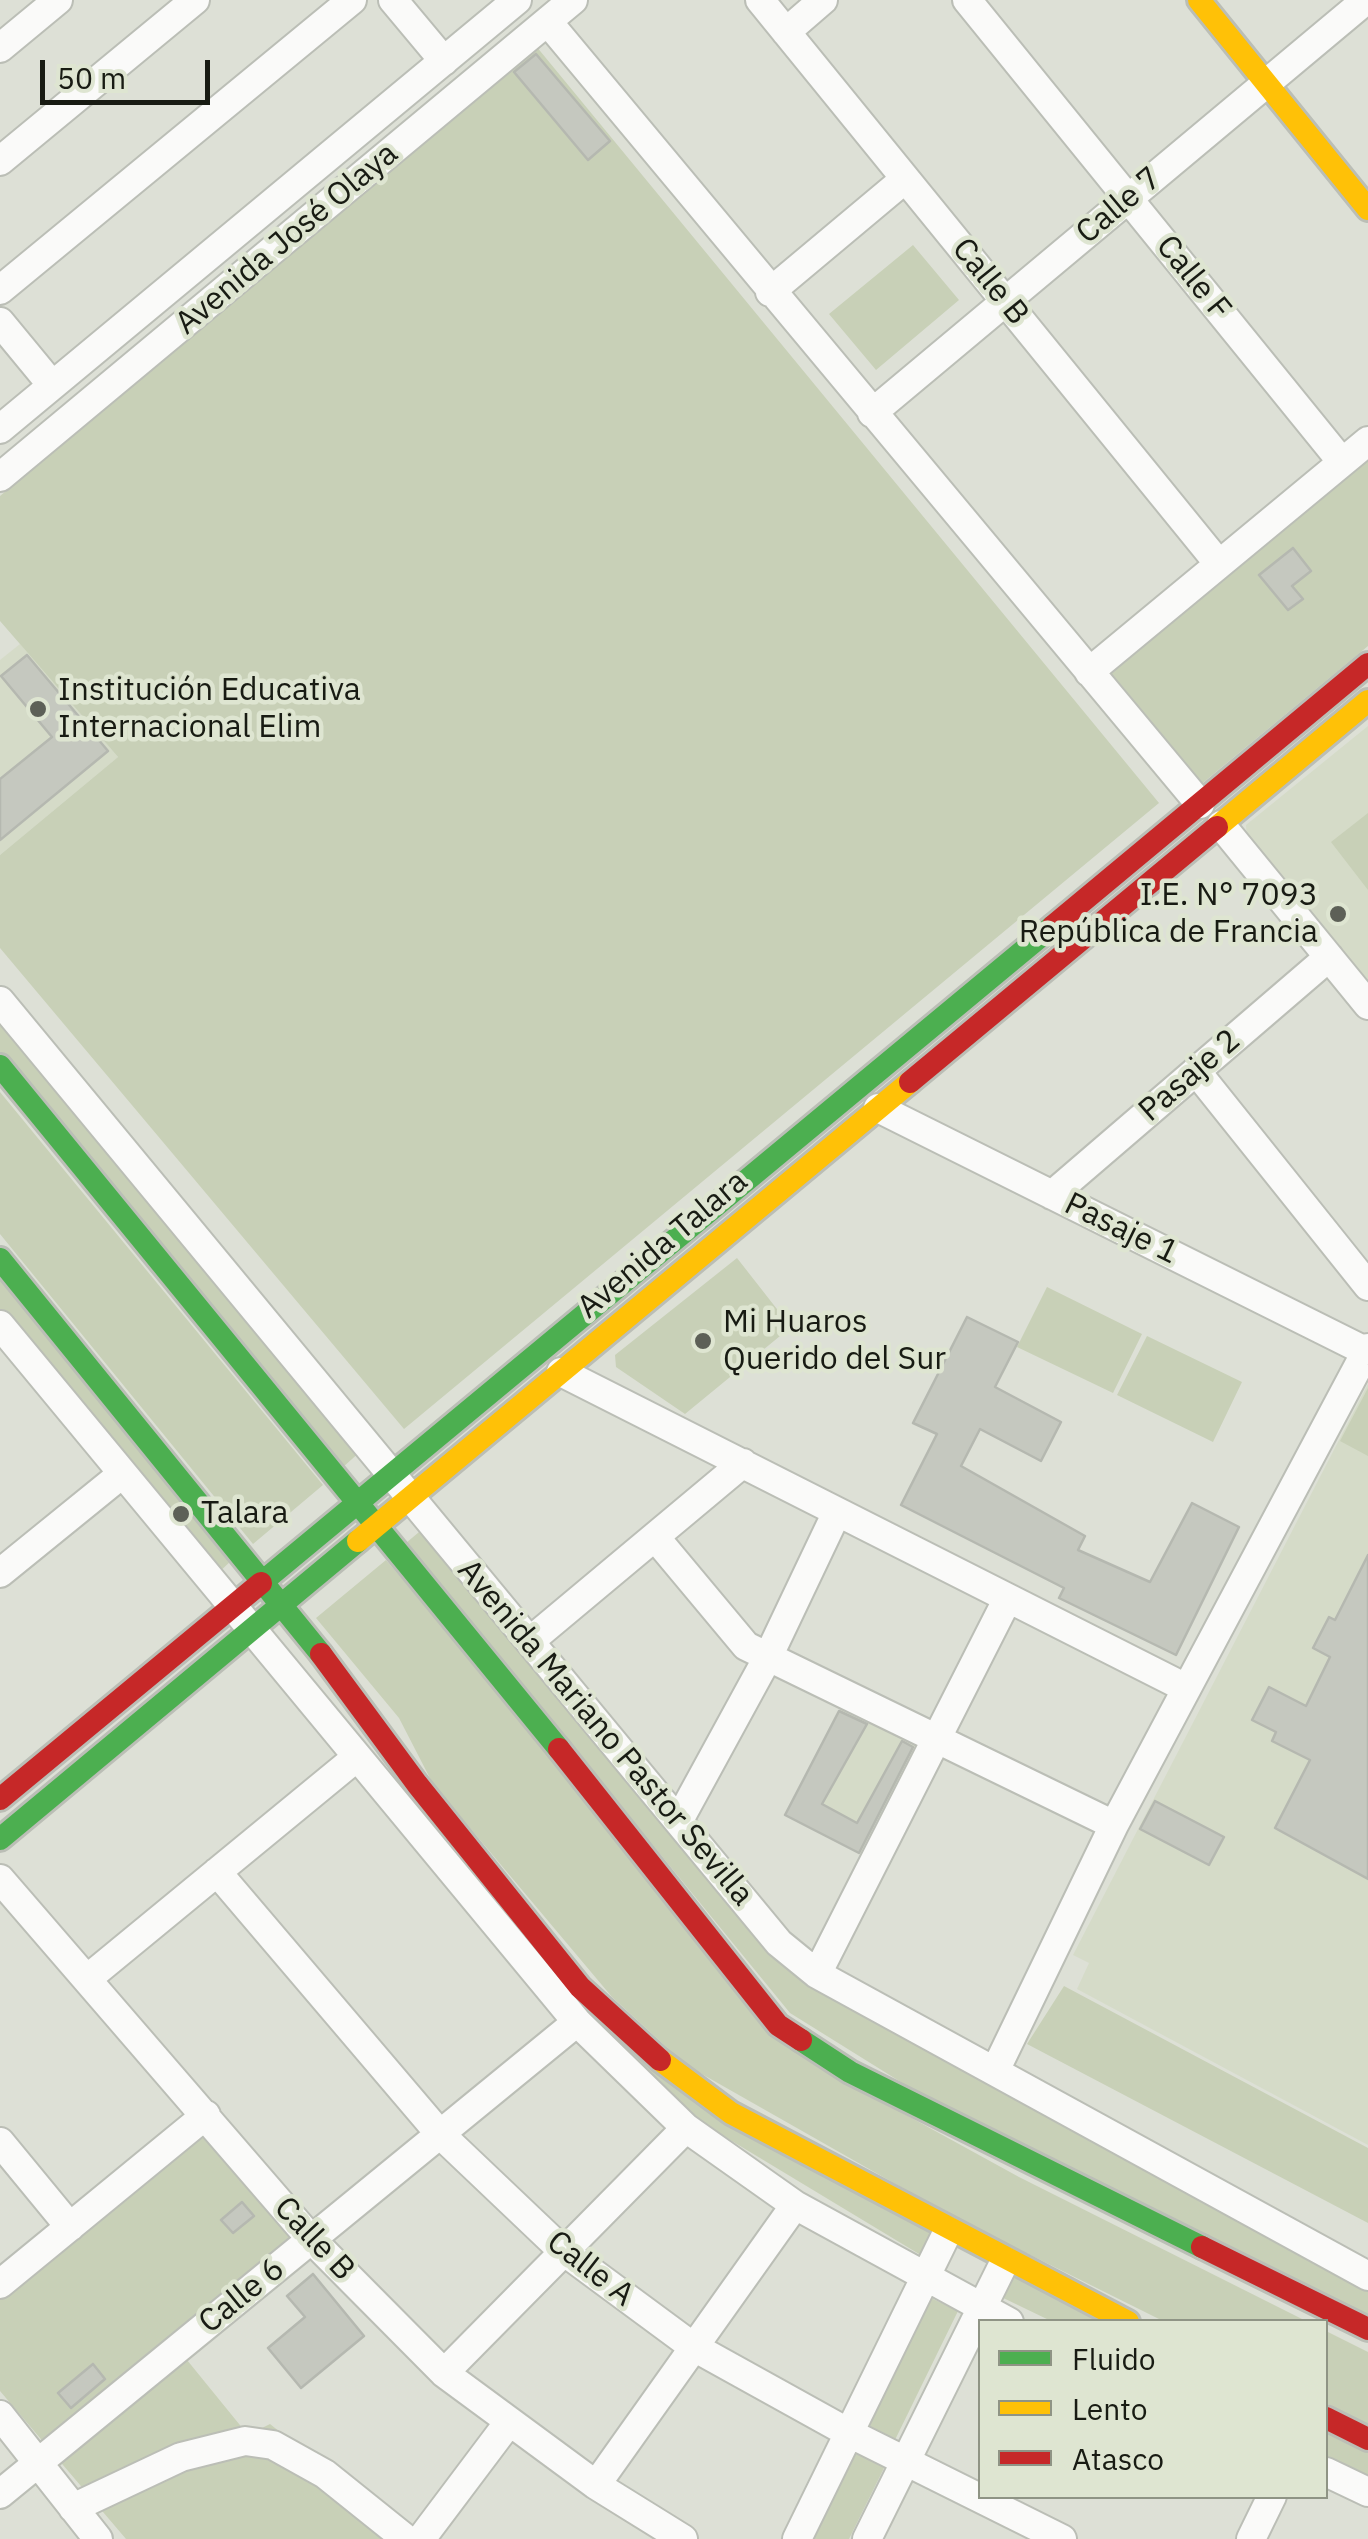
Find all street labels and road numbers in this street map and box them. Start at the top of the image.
street label: Avenida José Olaya [168,135,406,343]
street label: Calle 7 [1069,160,1169,252]
street label: Calle F [1147,228,1239,328]
street label: Calle B [944,231,1036,333]
street label: Pasaje 2 [1132,1022,1248,1130]
street label: Avenida Talara [570,1163,756,1327]
street label: Pasaje 1 [1058,1185,1184,1273]
street label: Avenida Mariano Pastor Sevilla [449,1552,761,1914]
street label: Calle B [266,2189,362,2289]
street label: Calle A [539,2223,641,2315]
street label: Calle 6 [192,2250,292,2342]

